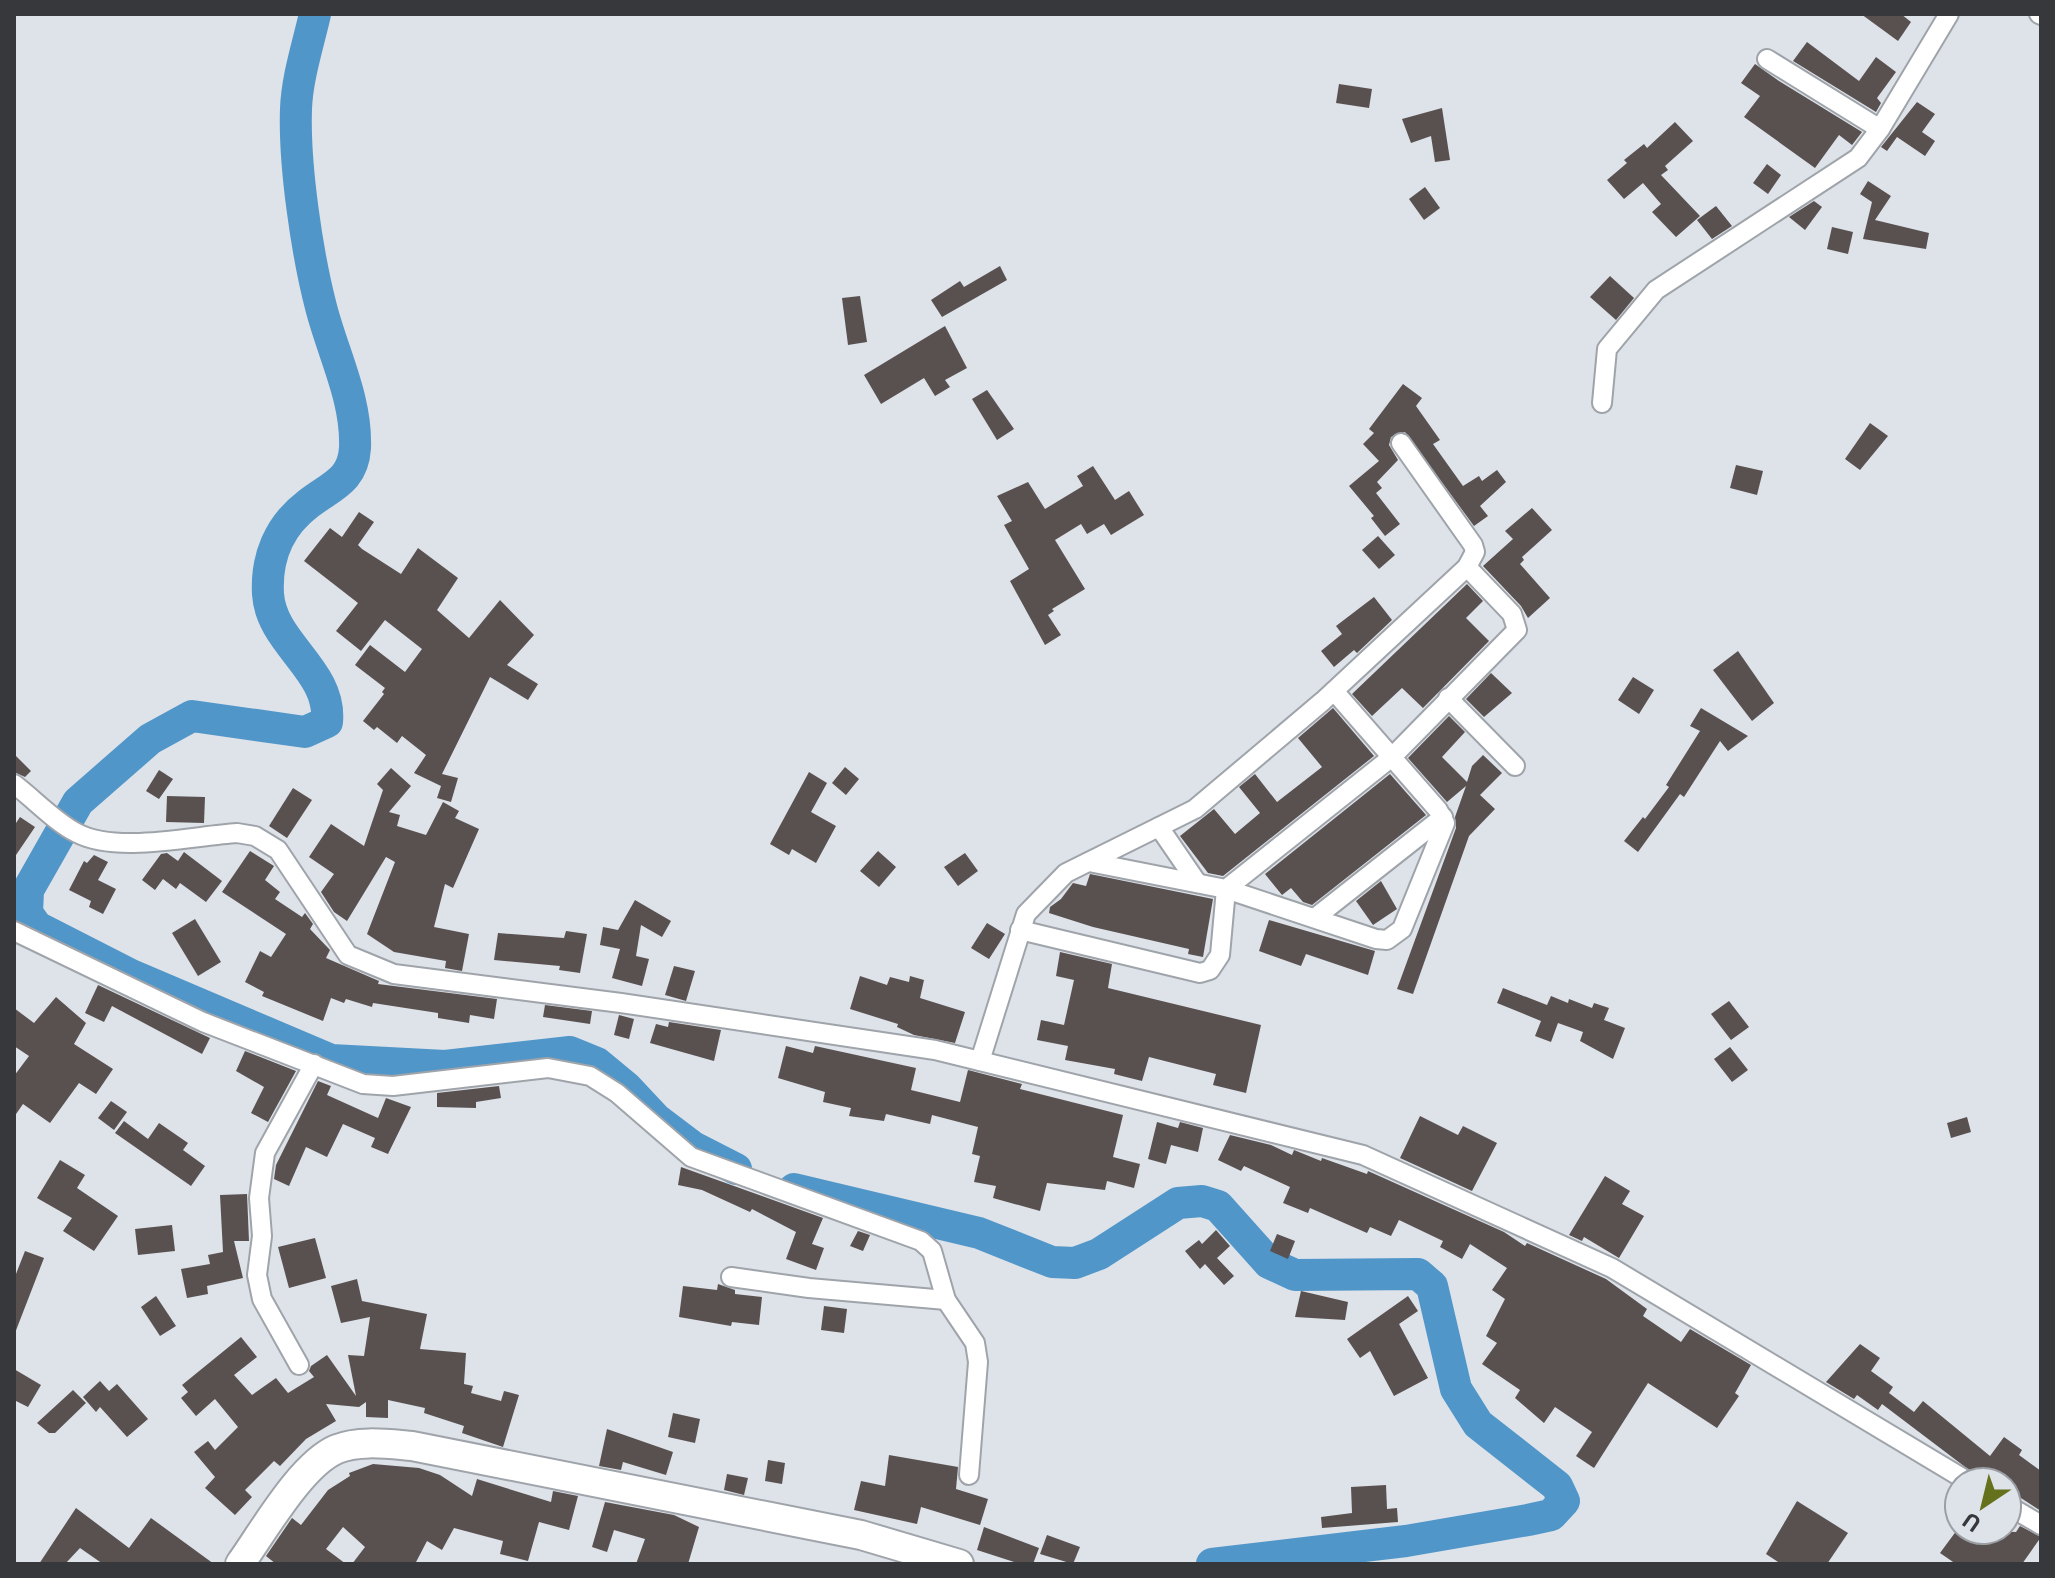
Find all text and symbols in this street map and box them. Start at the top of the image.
north arrow [1943,1466,2023,1546]
text: U [1956,1506,1986,1540]

